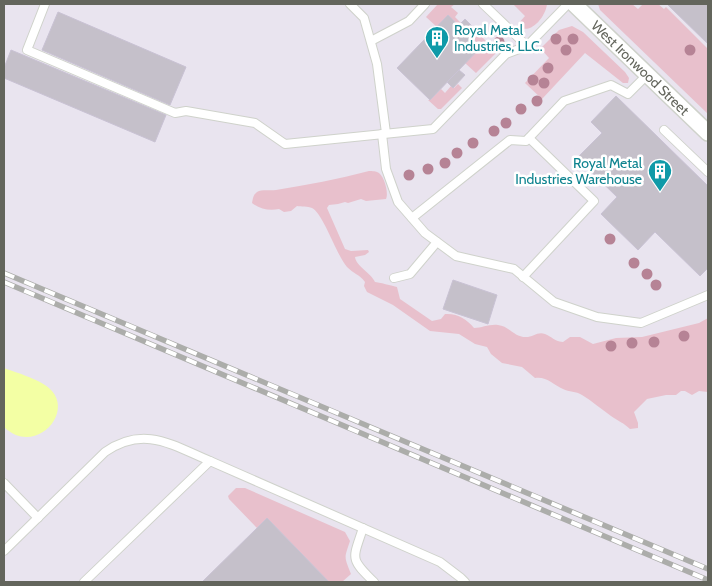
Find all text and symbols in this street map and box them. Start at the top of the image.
street label: West Ironwood Street [588,17,693,119]
place label: Royal Metal Industries, LLC. [454,21,543,55]
building icon: Royal Metal Industries, LLC. [424,25,450,59]
place label: Royal Metal Industries Warehouse [515,154,643,188]
building icon: Royal Metal Industries Warehouse [647,158,673,192]

